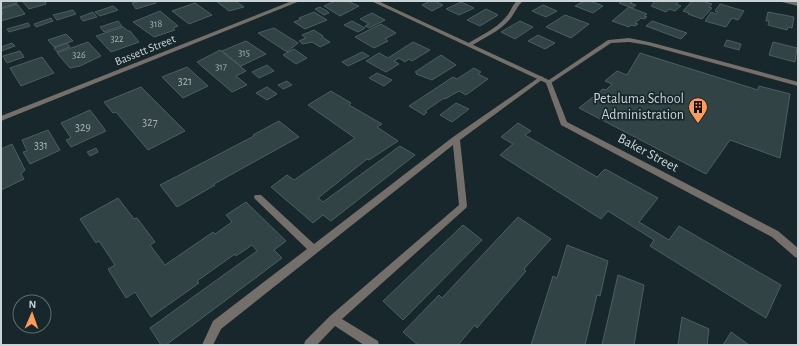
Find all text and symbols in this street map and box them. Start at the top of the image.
house number: 318 [150,19,162,29]
street label: Bassett Street [113,32,177,68]
house number: 322 [110,34,124,44]
house number: 315 [238,48,250,58]
house number: 326 [72,50,86,60]
house number: 317 [215,62,227,72]
house number: 321 [178,75,192,87]
place label: Petaluma School Administration [593,92,684,122]
building icon: Petaluma School Administration [687,96,709,124]
house number: 327 [142,116,158,128]
house number: 329 [75,121,91,133]
street label: Baker Street [615,131,681,175]
house number: 331 [34,139,48,151]
north arrow [12,294,52,334]
text: N [28,299,36,310]

